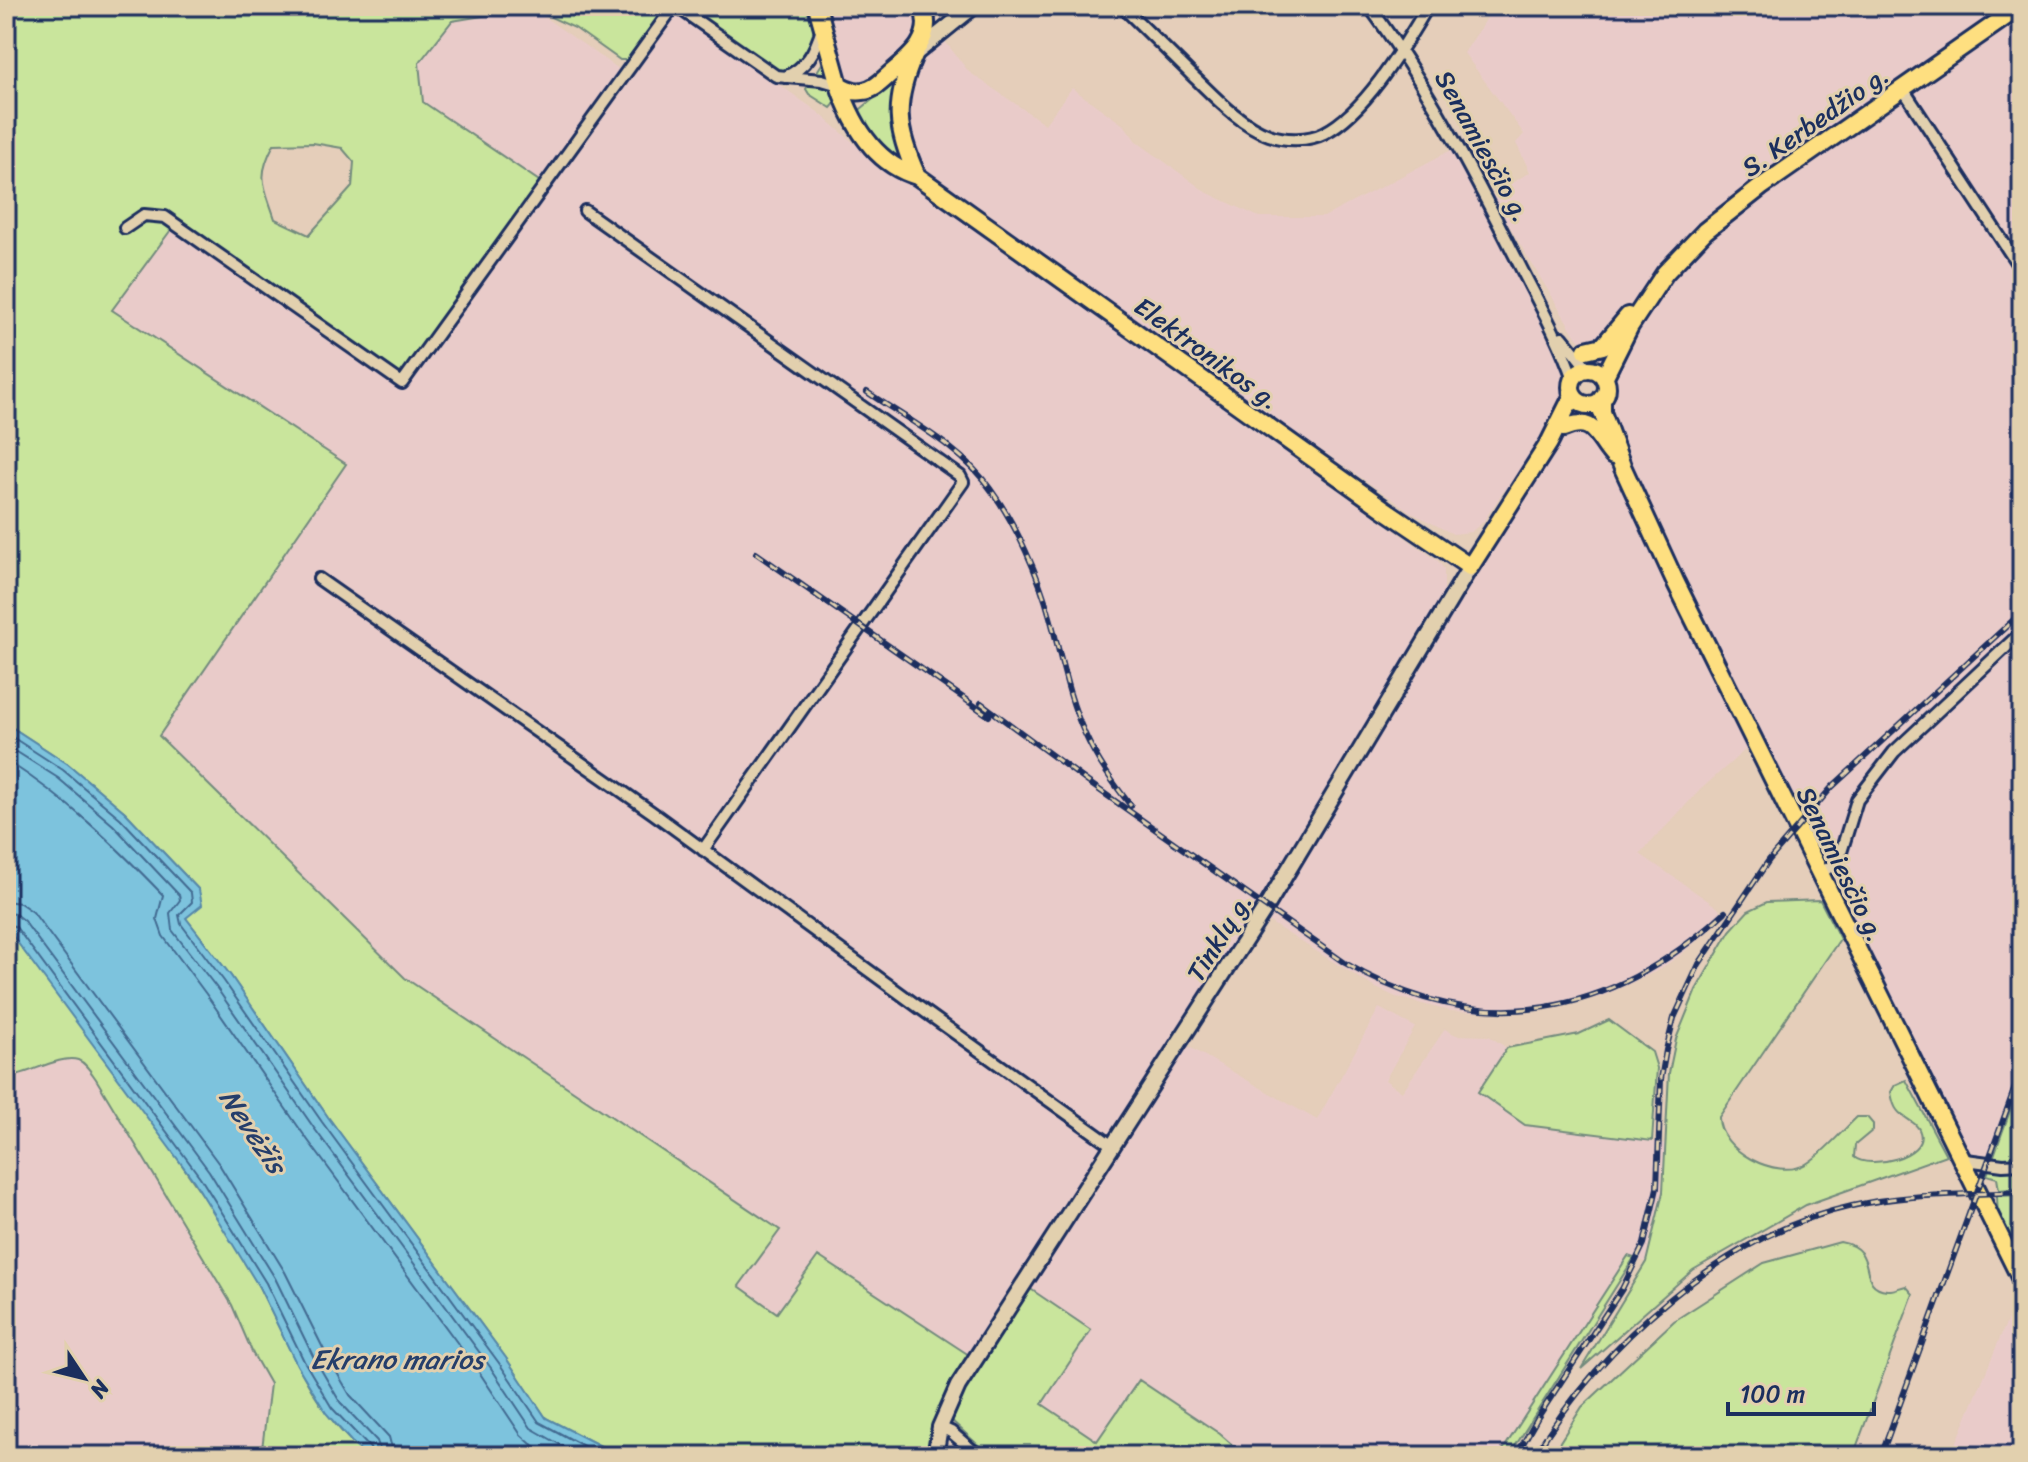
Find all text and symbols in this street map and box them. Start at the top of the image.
street label: S. Kerbedžio g. [1731,53,1899,189]
street label: Senamiesčio g. [1422,61,1544,231]
street label: Elektronikos g. [1124,284,1290,422]
street label: Senamiesčio g. [1783,778,1899,950]
street label: Tinklų g. [1173,883,1265,991]
water label: Nevėžis [206,1078,302,1187]
water label: Ekrano marios [310,1335,487,1384]
north arrow [44,1338,124,1418]
scale bar [1728,1366,1874,1416]
text: N [79,1371,121,1407]
text: 100 m [1740,1373,1805,1415]

